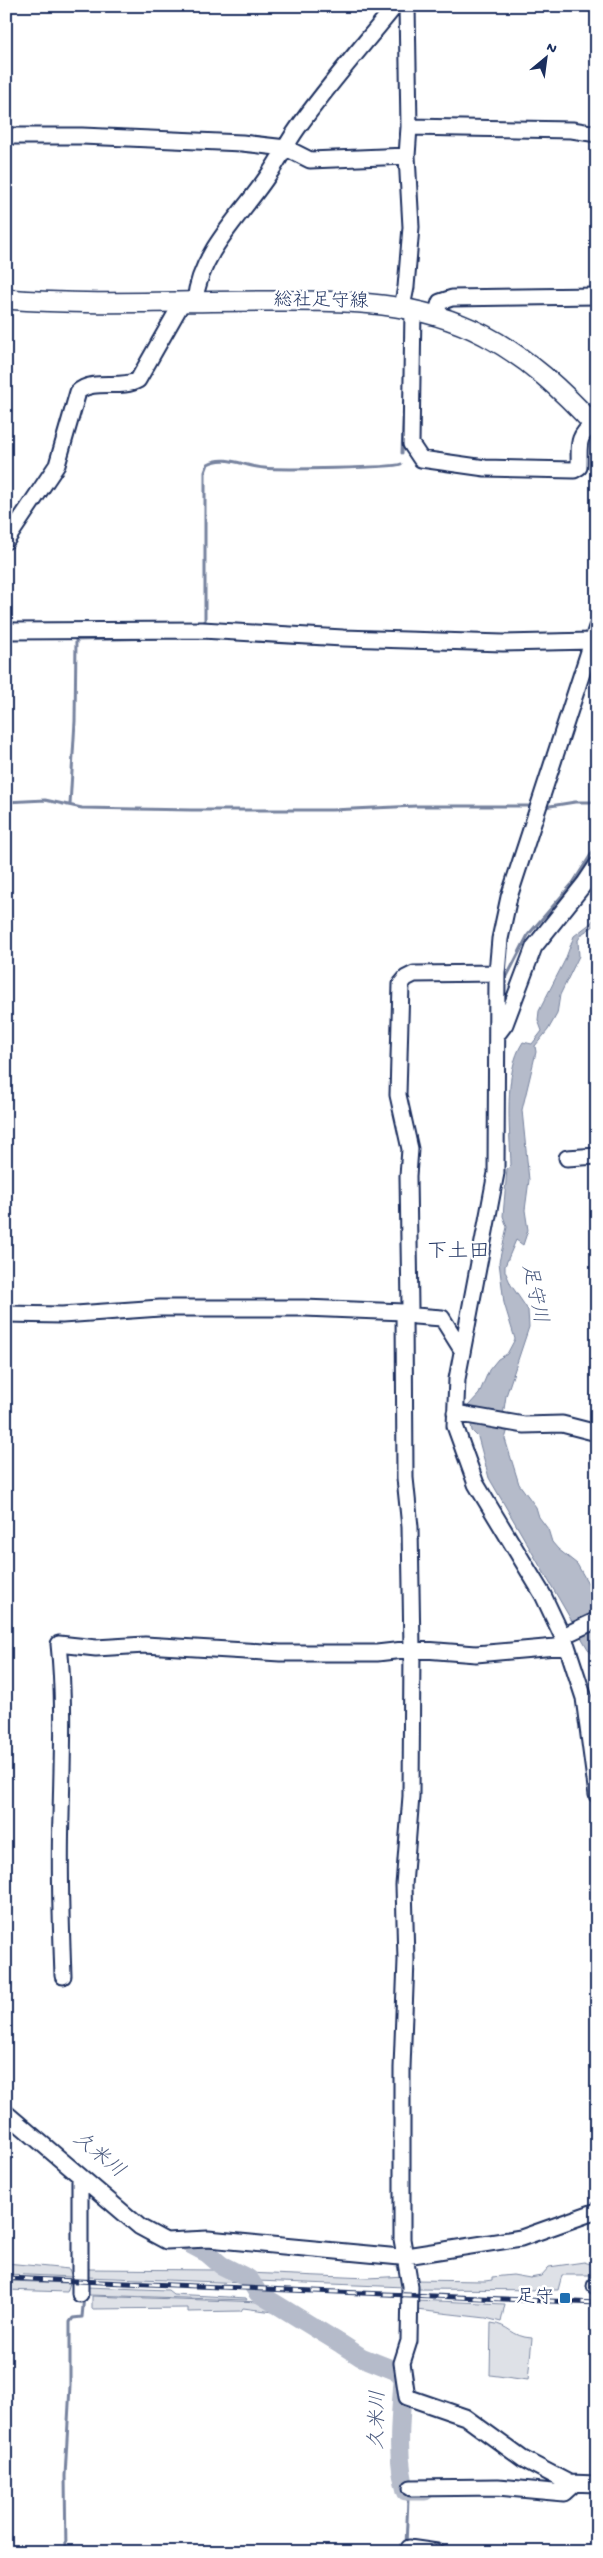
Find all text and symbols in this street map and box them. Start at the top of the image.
north arrow [520,32,570,82]
text: N [543,39,559,58]
street label: 総社足守線 [273,289,369,314]
district label: 下土田 [427,1241,490,1266]
water label: 足守川 [516,1262,551,1326]
water label: 久米川 [68,2126,130,2184]
place label: 足守 [516,2287,554,2310]
marker: 足守 [558,2291,572,2305]
water label: 久米川 [364,2390,392,2450]

